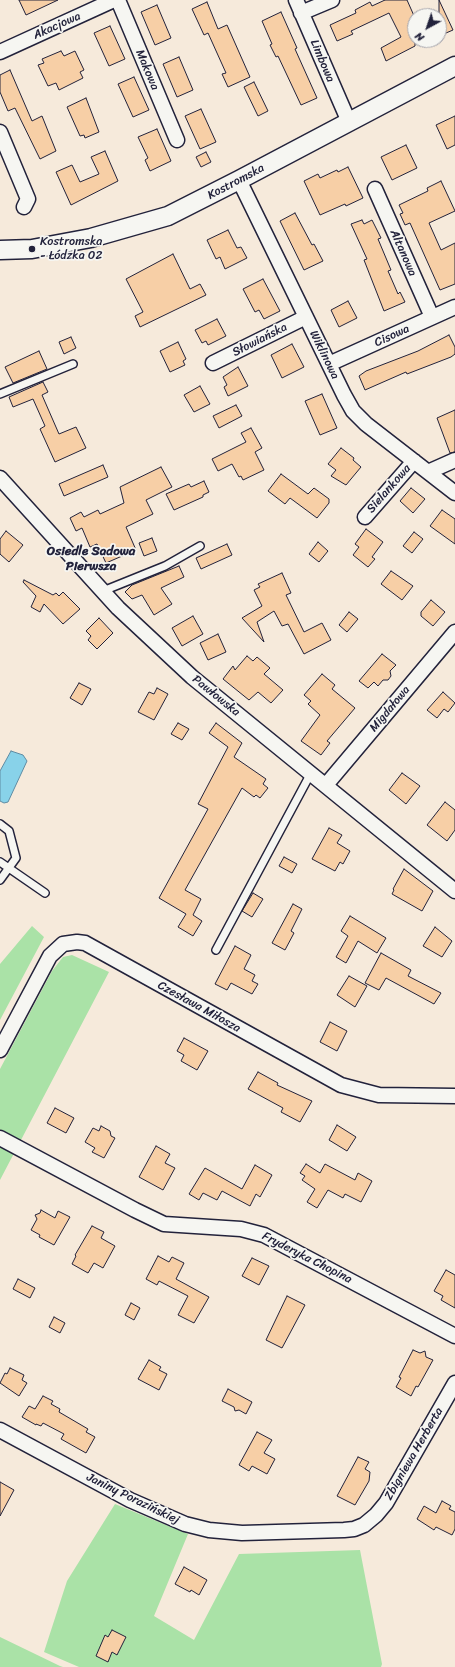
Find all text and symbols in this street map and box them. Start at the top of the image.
north arrow [407,8,447,48]
street label: Akacjowa [31,9,83,43]
text: N [411,27,429,47]
street label: Limbowa [307,38,337,84]
street label: Makowa [132,48,162,92]
street label: Kostromska [205,161,267,203]
street label: Altanowa [386,227,420,279]
place label: Kostromska - Łódzka 02 [40,235,102,263]
marker: Kostromska - Łódzka 02 [27,244,37,254]
street label: Słowiańska [230,320,290,360]
street label: Cisowa [372,322,412,350]
street label: Wiklinowa [306,328,342,382]
street label: Sielankowa [364,462,414,516]
district label: Osiedle Sadowa Pierwsza [47,544,135,575]
street label: Pawłowska [189,672,243,720]
street label: Migdałowa [367,683,413,735]
street label: Czesława Miłosza [155,978,243,1036]
street label: Fryderyka Chopina [260,1229,354,1287]
street label: Zbigniewa Herberta [382,1405,446,1503]
street label: Janiny Porazińskiej [84,1470,182,1528]

